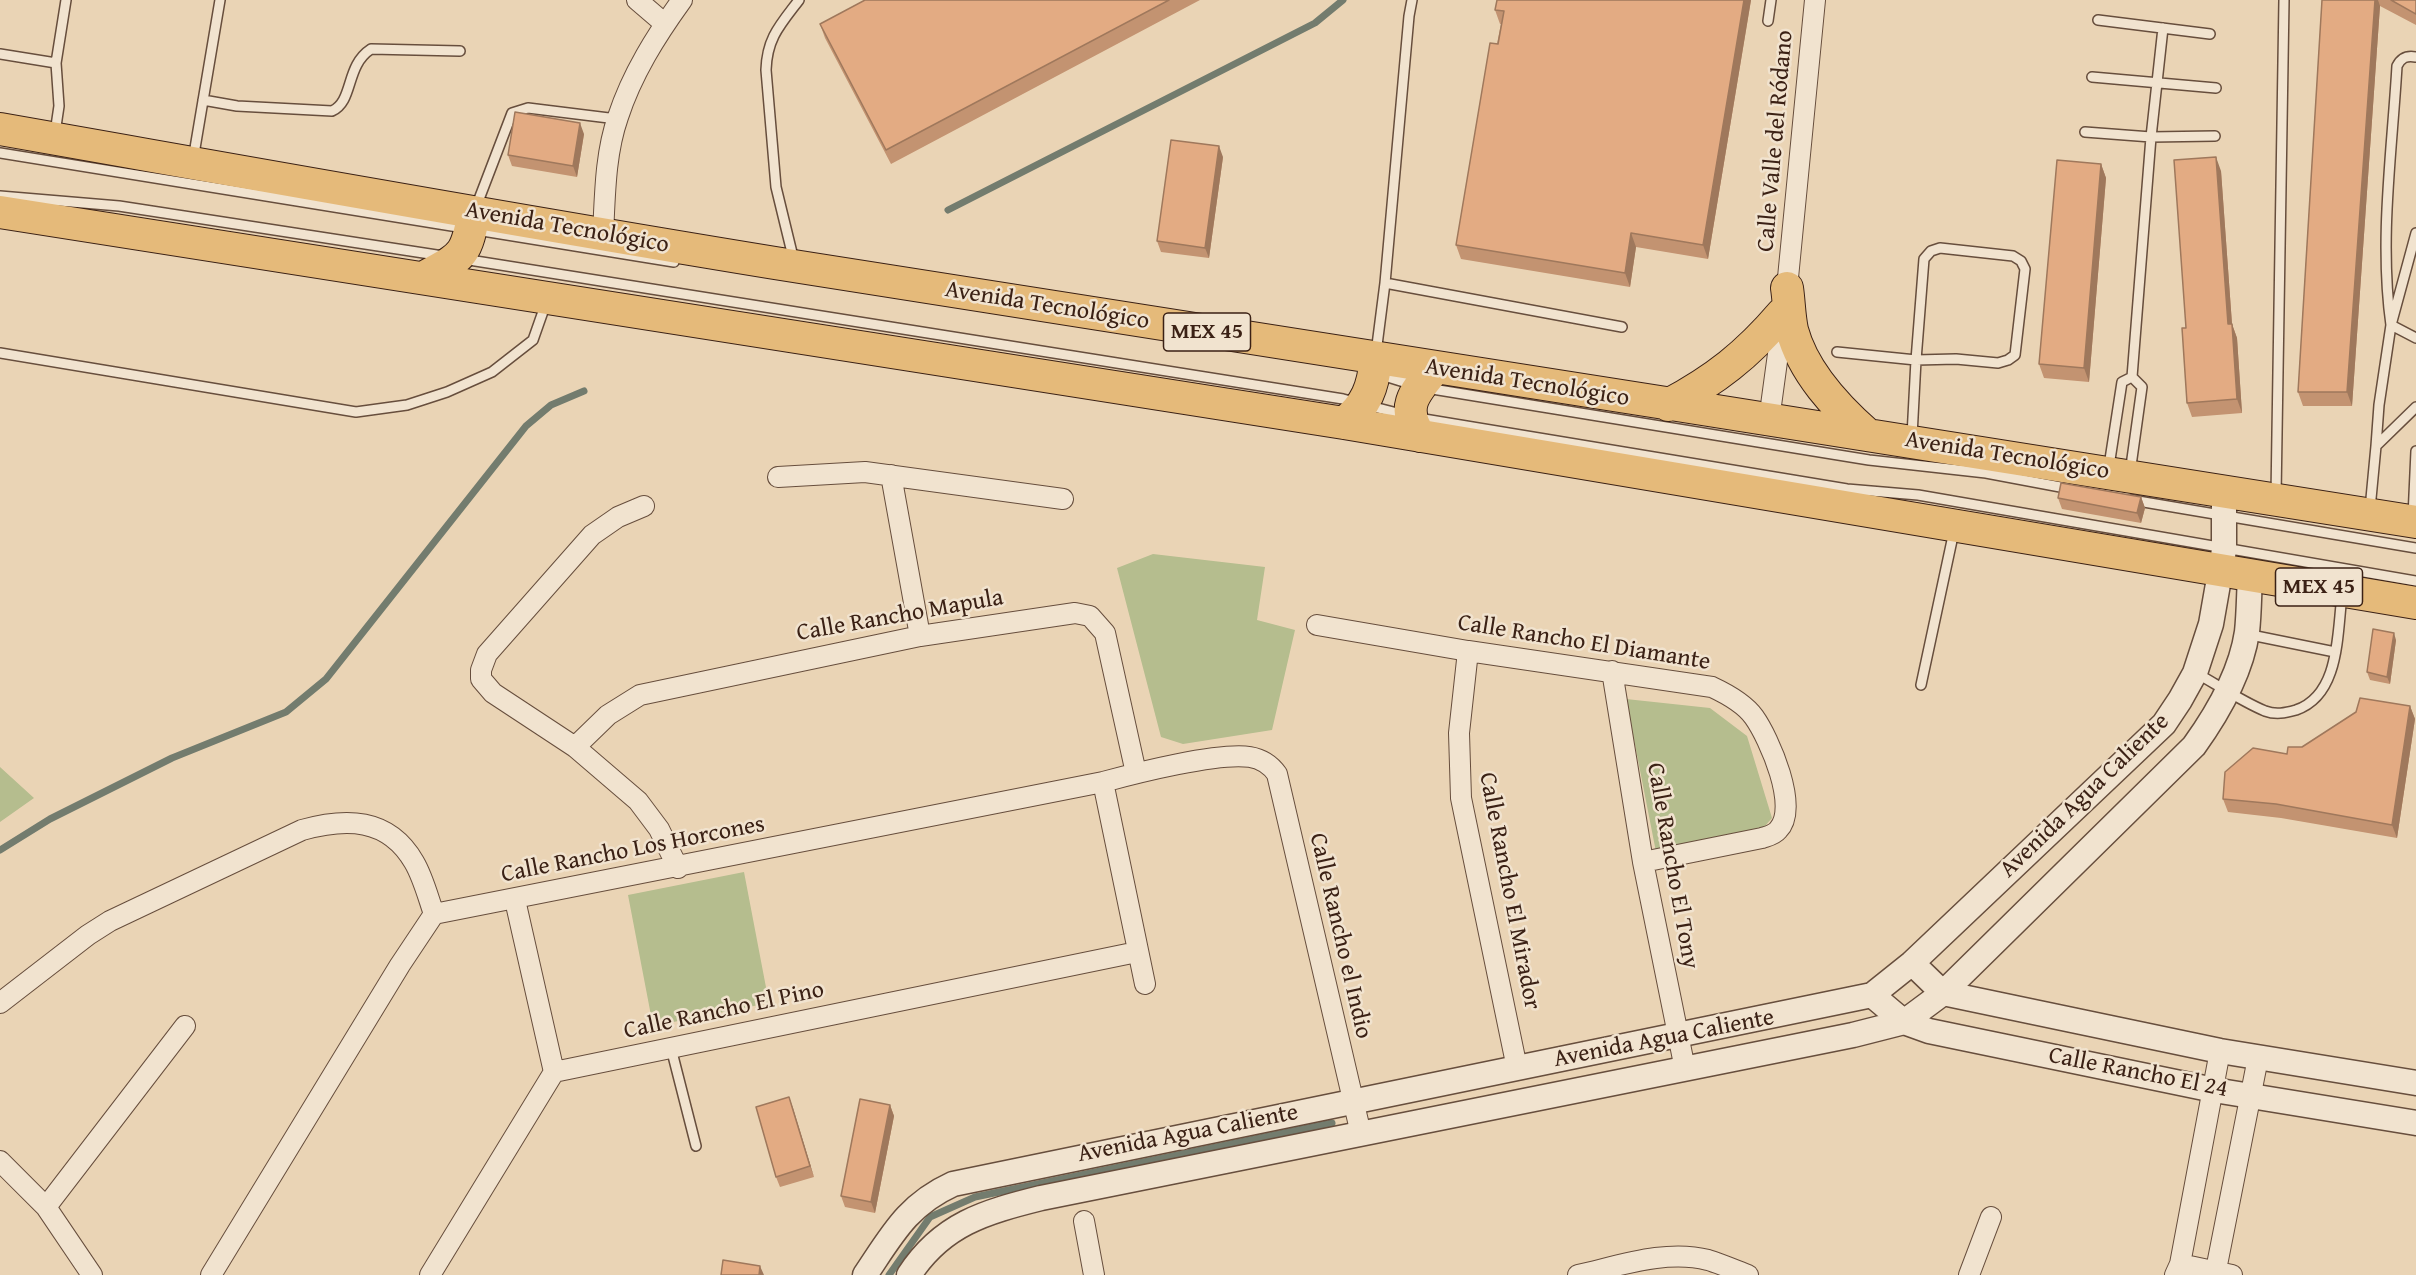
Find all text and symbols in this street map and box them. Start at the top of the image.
street label: Calle Valle del Ródano [1752,29,1800,253]
street label: Avenida Tecnológico [463,196,671,260]
street label: Avenida Tecnológico [943,276,1151,336]
road number: MEX 45 [1164,313,1250,351]
street label: Avenida Tecnológico [1423,353,1631,413]
street label: Avenida Tecnológico [1903,426,2111,486]
road number: MEX 45 [2276,568,2362,606]
street label: Calle Rancho Mapula [794,584,1006,648]
street label: Calle Rancho El Diamante [1456,609,1712,677]
street label: Avenida Agua Caliente [1994,708,2176,884]
street label: Calle Rancho El Tony [1640,761,1704,971]
street label: Calle Rancho El Mirador [1472,770,1546,1012]
street label: Calle Rancho Los Horcones [499,810,767,890]
street label: Calle Rancho el Indio [1302,830,1378,1042]
street label: Calle Rancho El Pino [621,976,827,1046]
street label: Avenida Agua Caliente [1551,1003,1777,1075]
street label: Calle Rancho El 24 [2046,1042,2230,1104]
street label: Avenida Agua Caliente [1075,1098,1301,1170]

